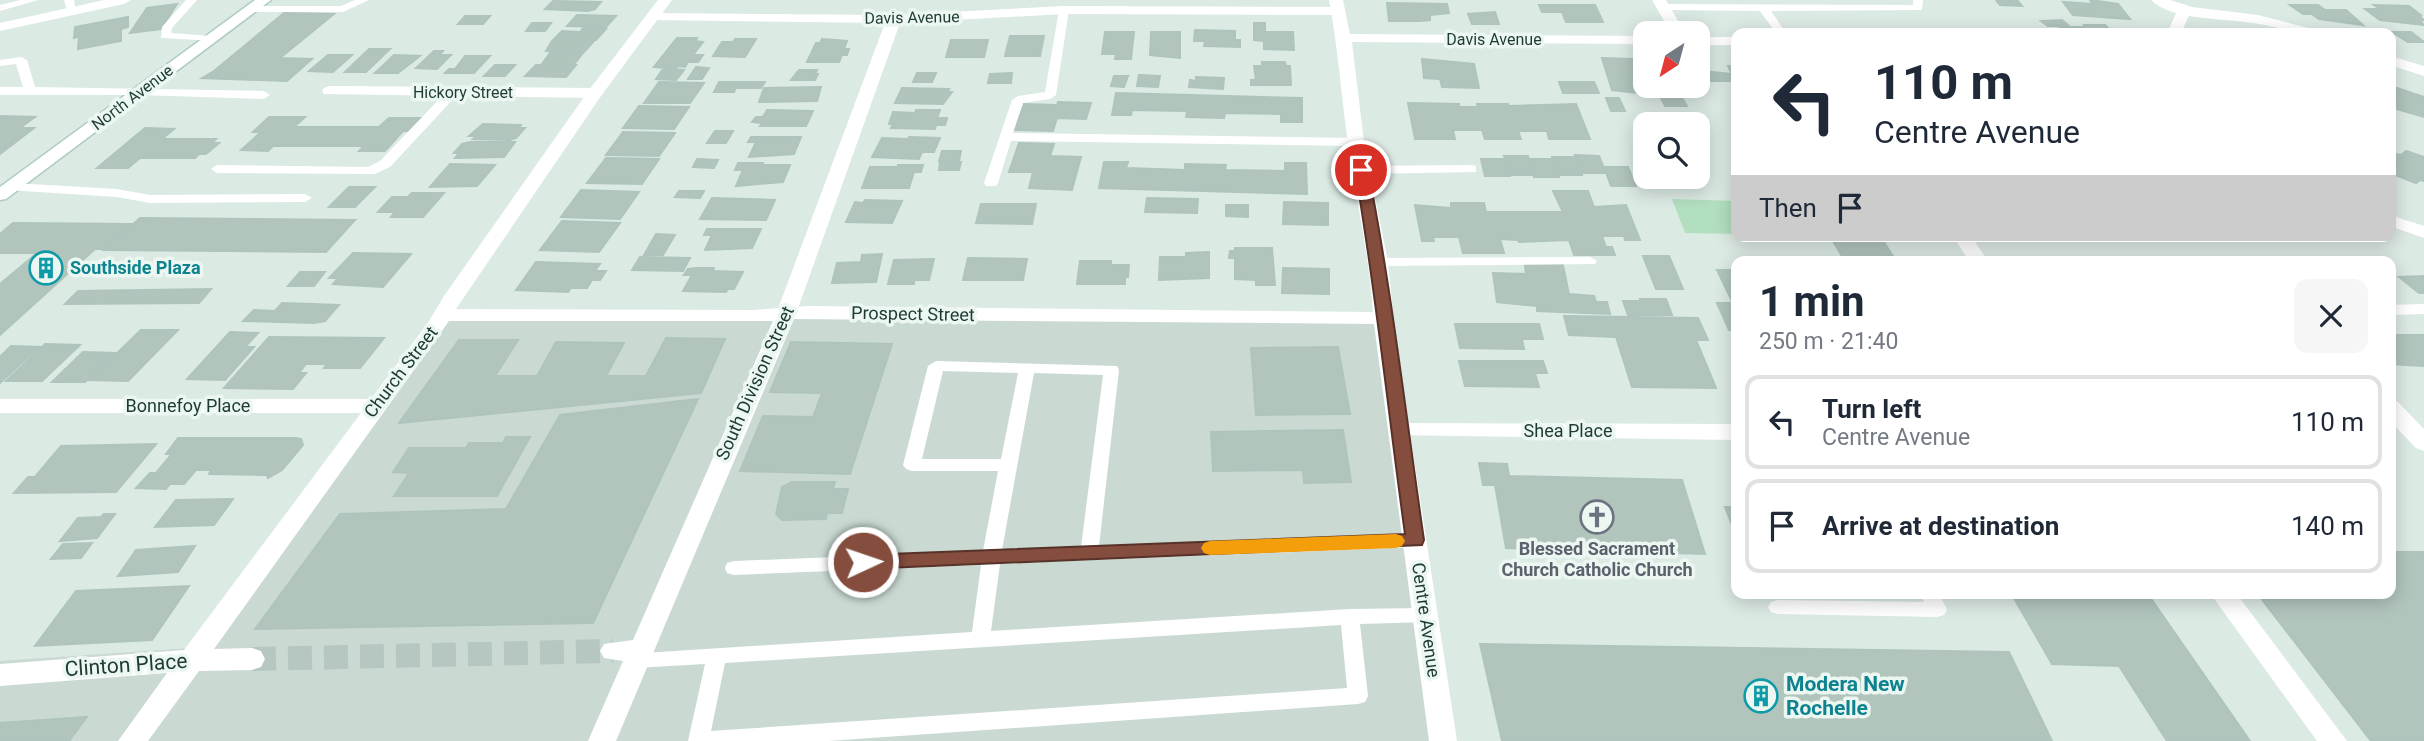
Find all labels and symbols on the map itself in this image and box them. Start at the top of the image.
street label: Davis Avenue [864,7,960,28]
north arrow [1633,21,1710,98]
street label: Davis Avenue [1446,30,1542,49]
street label: North Avenue [88,61,177,134]
street label: Hickory Street [413,83,513,102]
pin [1331,140,1391,200]
building icon: Southside Plaza [27,249,65,287]
place label: Southside Plaza [70,257,201,278]
street label: South Division Street [711,302,798,463]
street label: Prospect Street [851,302,975,325]
street label: Church Street [359,322,442,421]
street label: Bonnefoy Place [126,395,250,416]
street label: Shea Place [1524,420,1612,441]
church icon: Blessed Sacrament Church Catholic Church [1578,498,1616,536]
position arrow [826,525,900,599]
place label: Blessed Sacrament Church Catholic Church [1501,538,1693,580]
street label: Centre Avenue [1408,561,1445,679]
street label: Clinton Place [64,649,188,681]
place label: Modera New Rochelle [1786,672,1905,720]
building icon: Modera New Rochelle [1742,677,1780,715]

